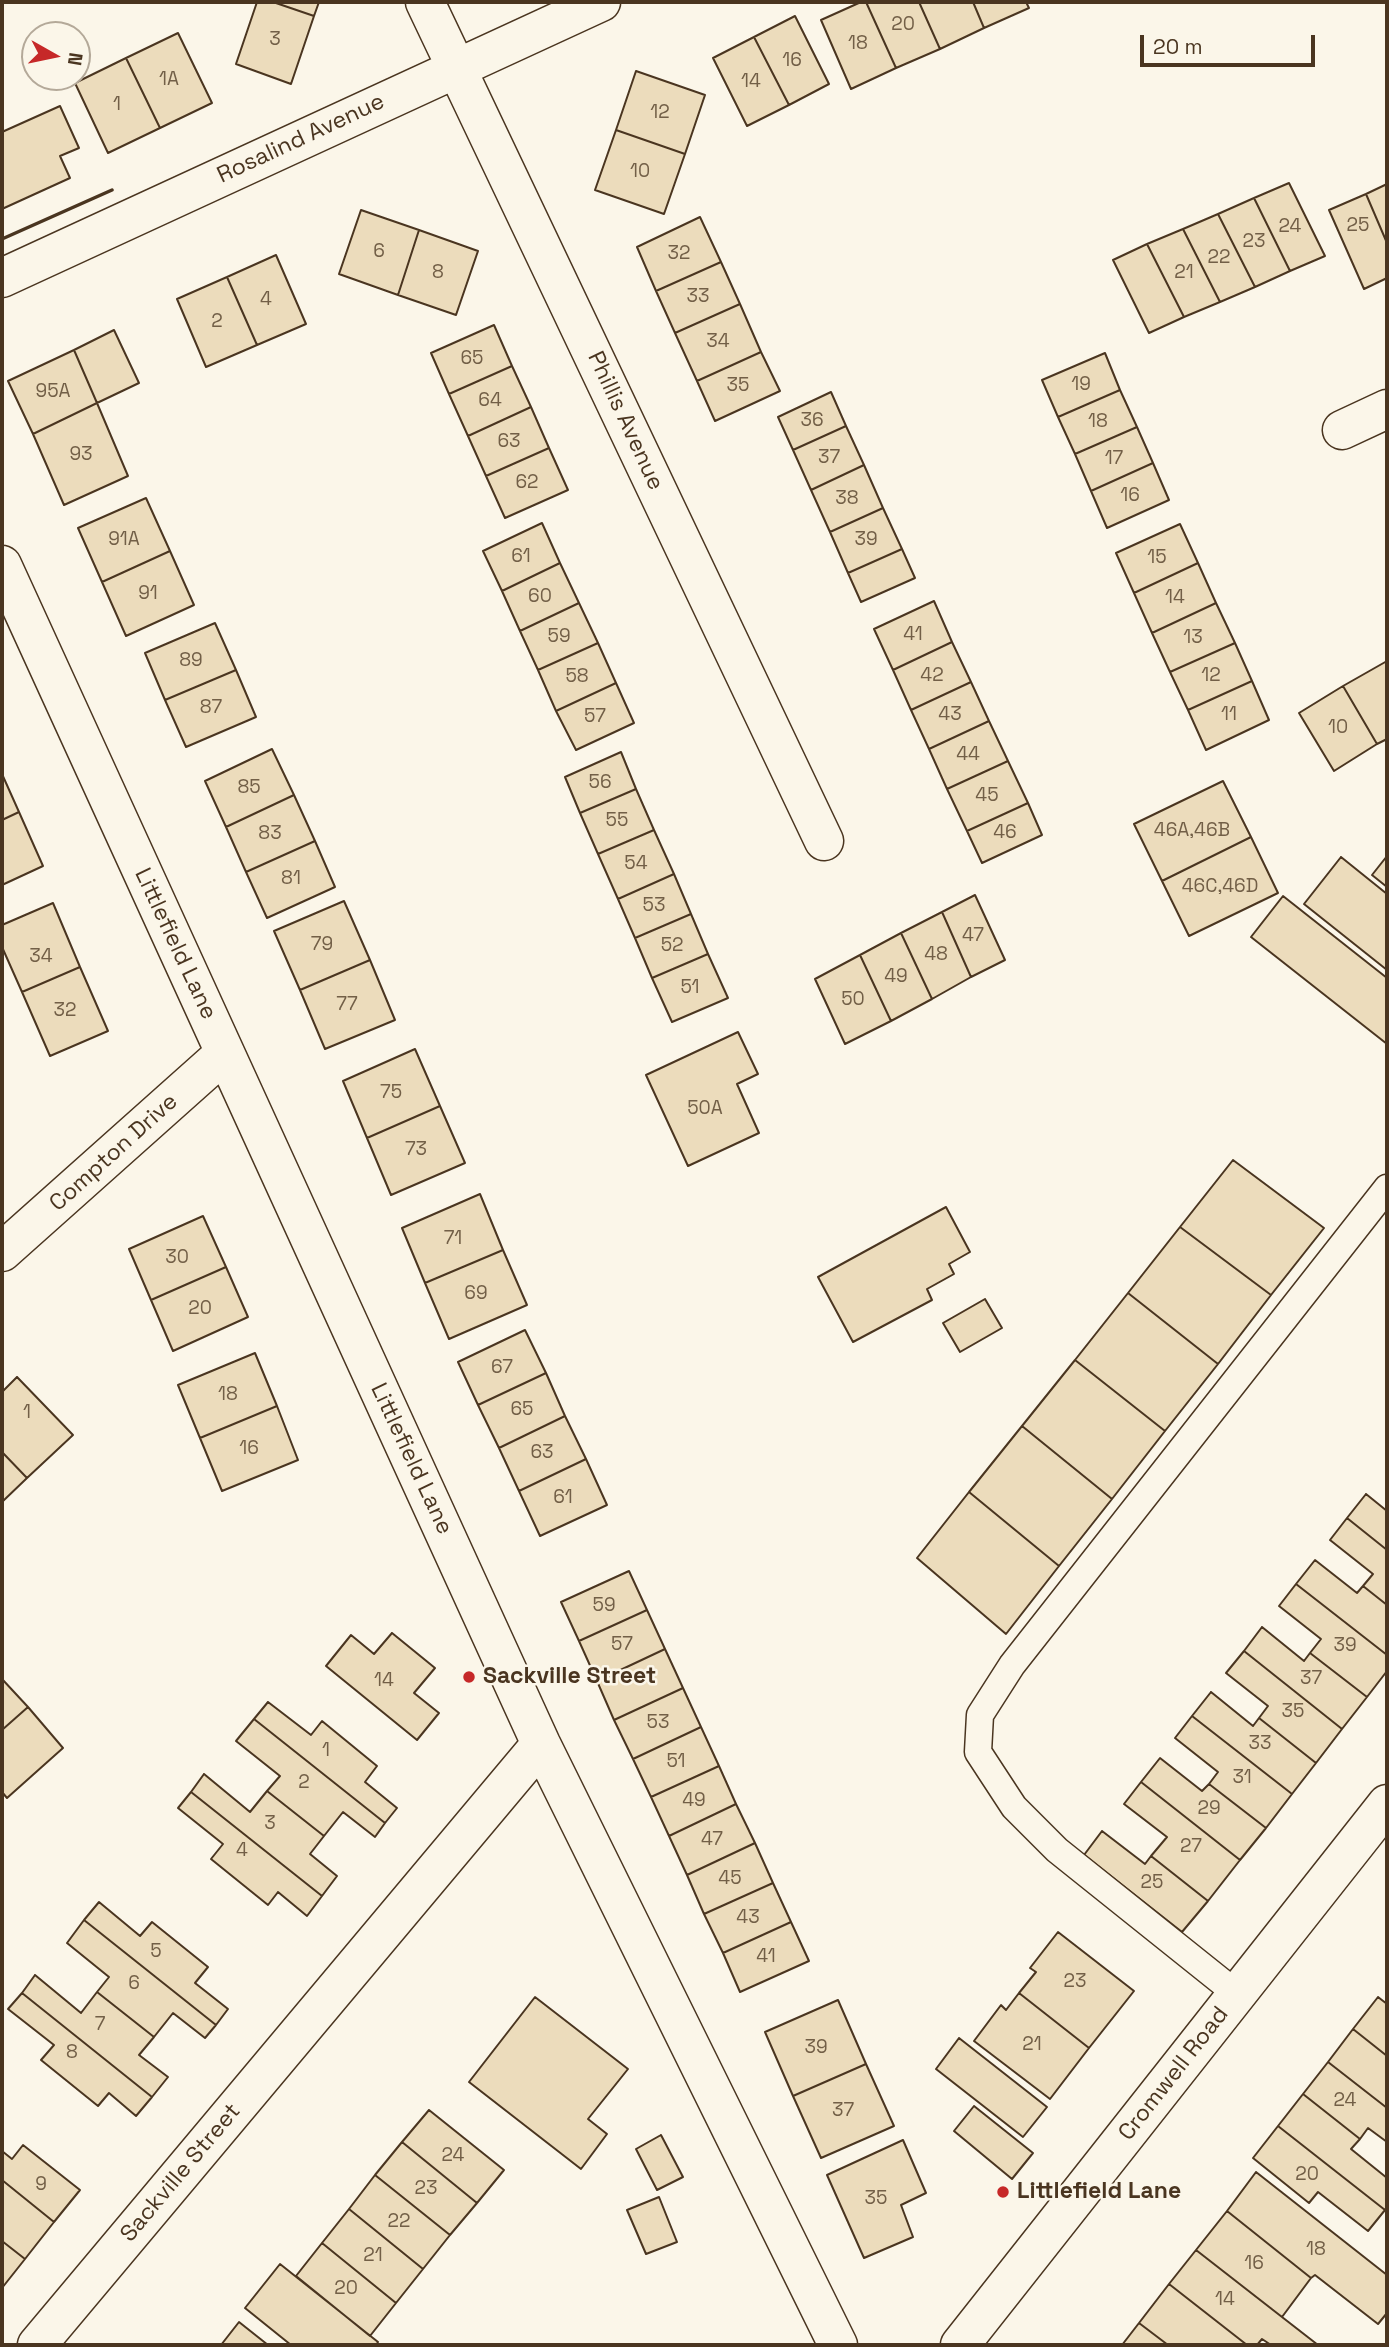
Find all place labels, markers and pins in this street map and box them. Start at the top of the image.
place label: Sackville Street [483,1663,656,1691]
marker: Sackville Street [461,1669,477,1685]
place label: Littlefield Lane [1017,2178,1181,2206]
marker: Littlefield Lane [995,2184,1011,2200]

